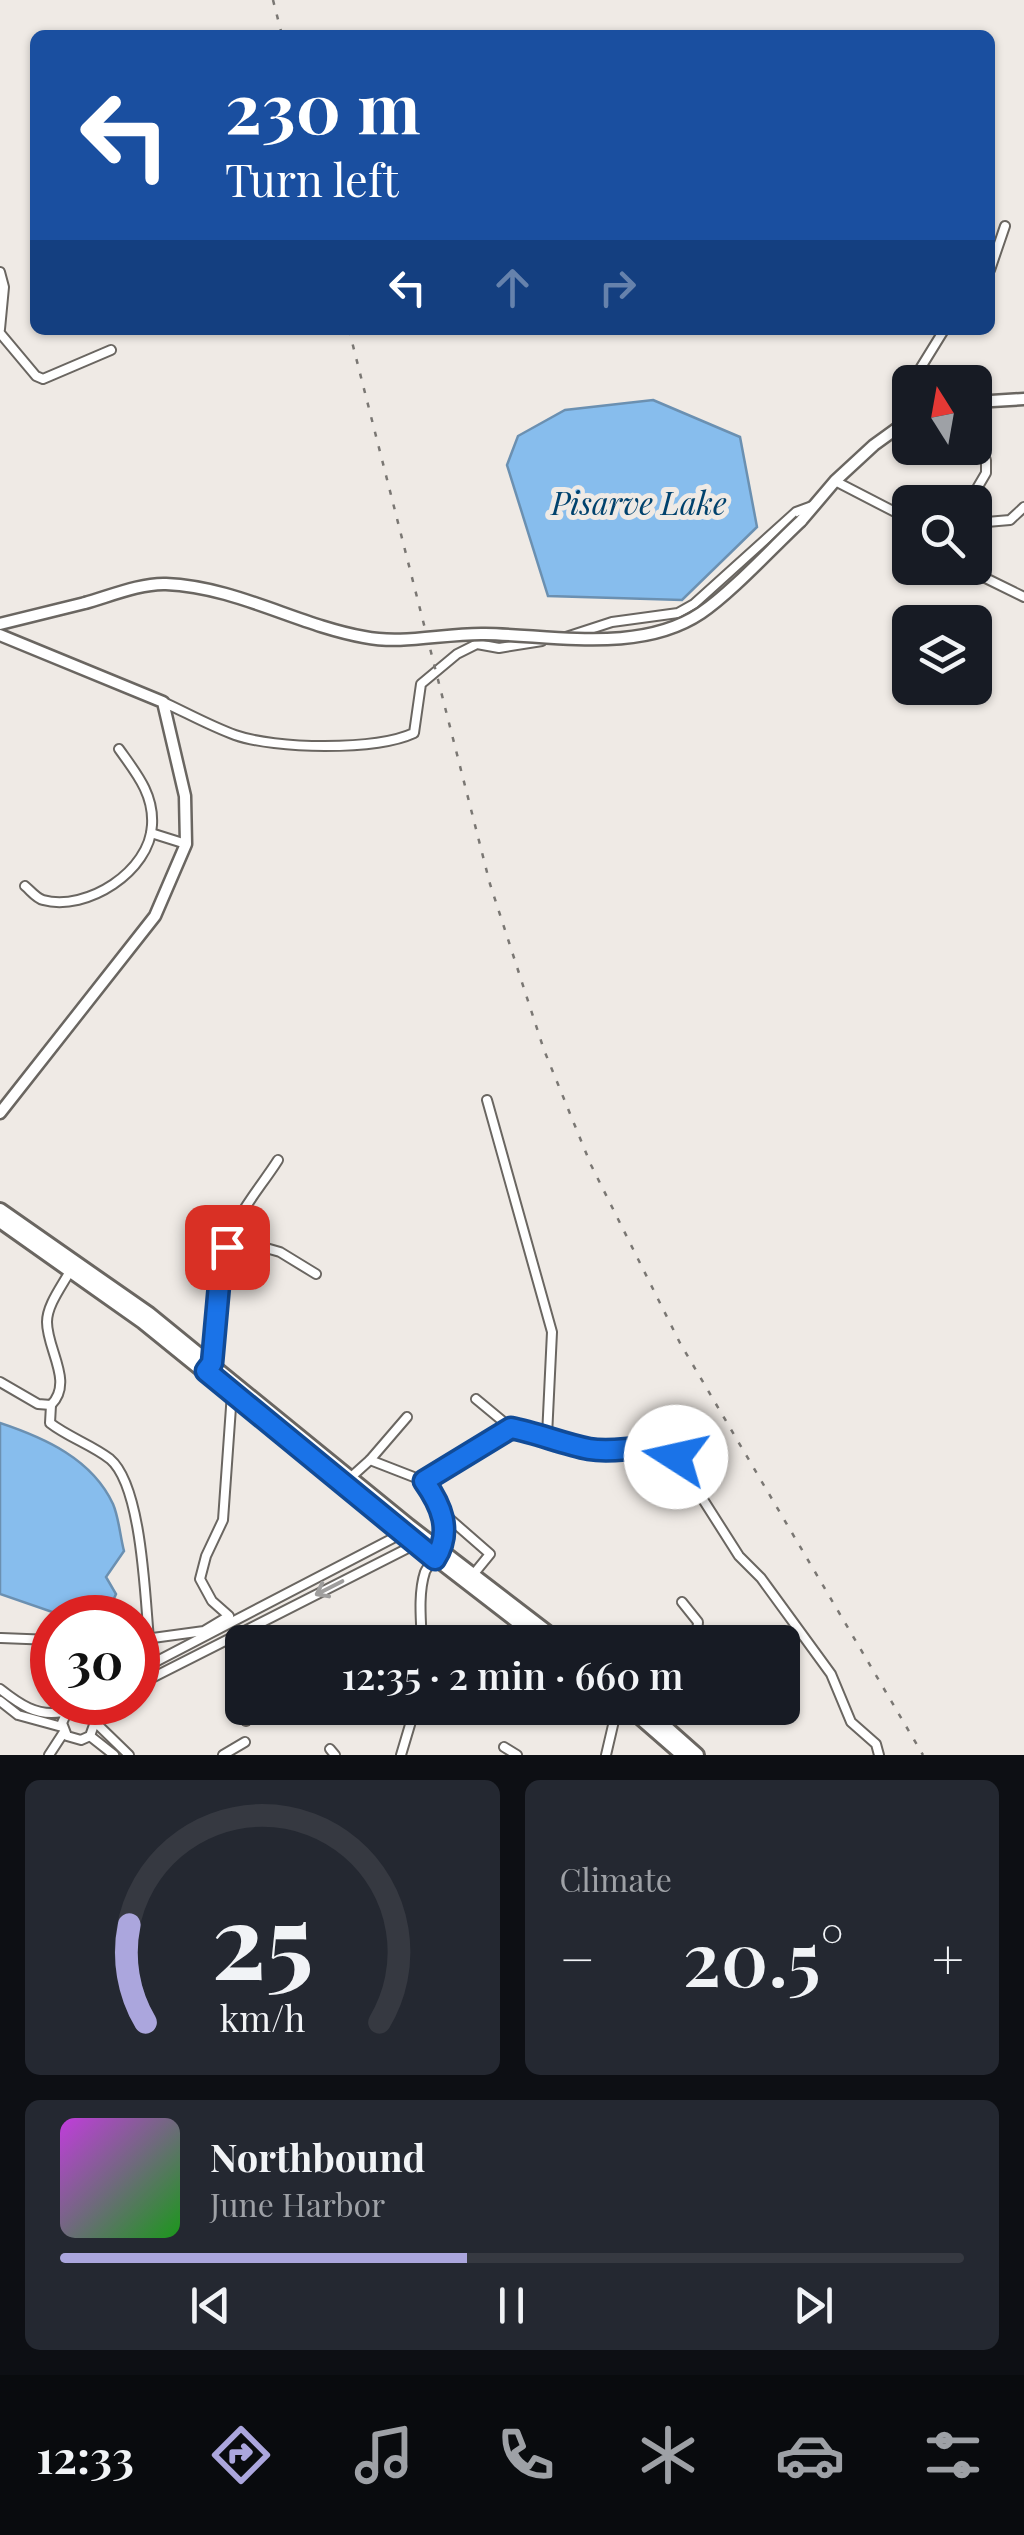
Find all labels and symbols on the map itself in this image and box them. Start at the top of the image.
north arrow [892,365,992,465]
water label: Pisarve Lake [549,480,727,523]
pin [185,1205,270,1290]
position arrow [624,1405,728,1509]
one-way arrow [315,1579,344,1598]
speed limit sign: 30 [30,1595,160,1725]

